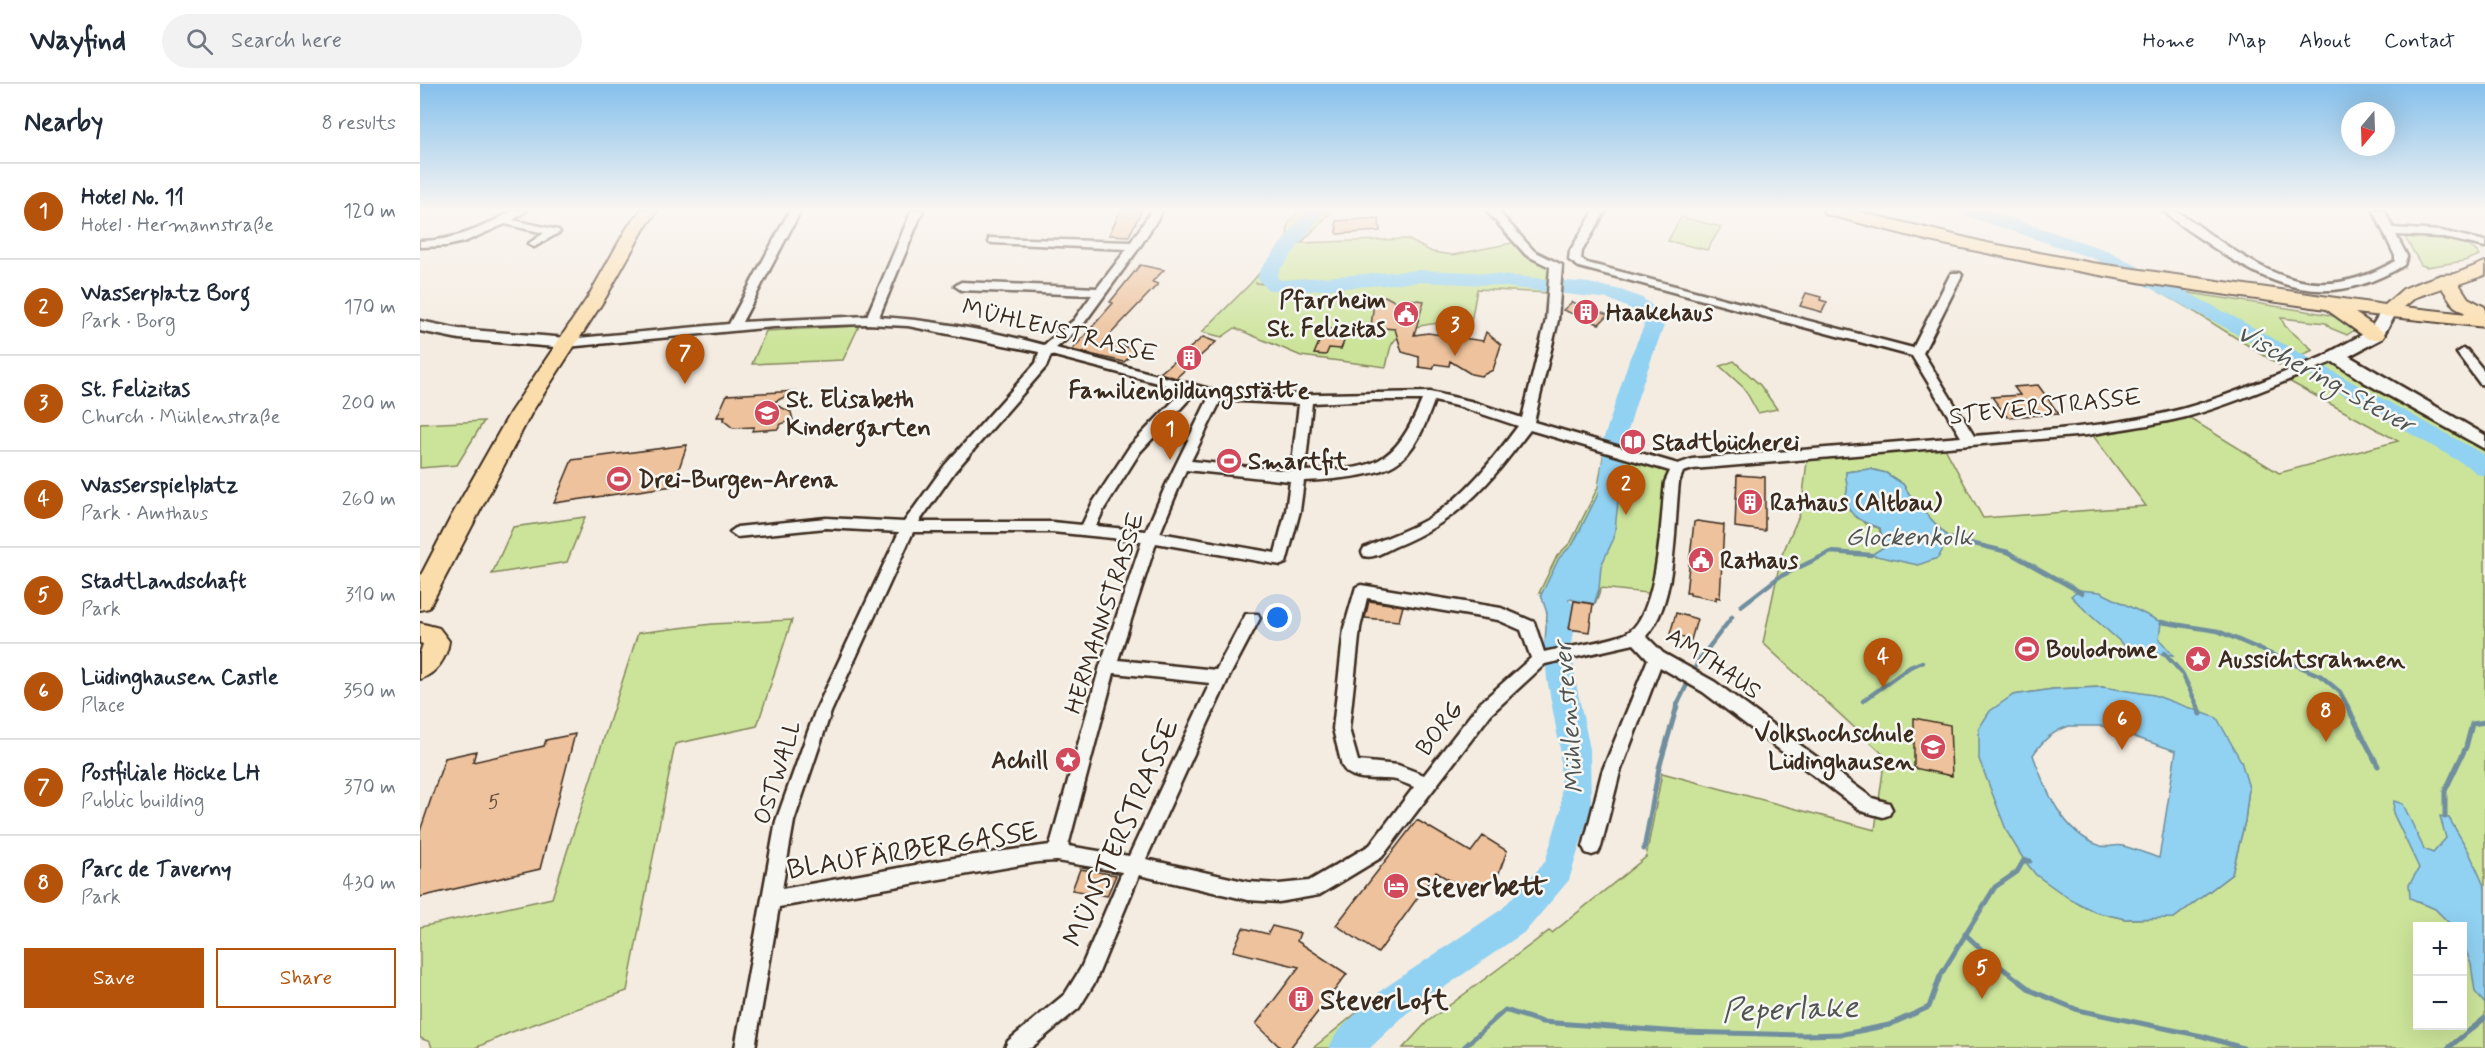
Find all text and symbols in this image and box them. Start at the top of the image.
search box [162,14,582,68]
text: Wayfind [30,23,126,60]
icon: search [183,25,216,58]
text: Search here [231,27,342,55]
text: Home [2143,27,2195,55]
text: Map [2228,27,2266,55]
text: About [2299,27,2351,55]
text: Contact [2384,27,2455,55]
north arrow [2341,102,2395,156]
text: Nearby [24,106,103,140]
text: 8 results [322,110,396,137]
text: Hotel No. 11 [81,184,184,212]
text: 1 [39,198,48,225]
text: 120 m [343,198,396,225]
text: Hotel · Hermannstraße [81,212,274,239]
text: Wasserplatz Borg [81,280,250,308]
place label: Pfarrheim St. Felizitas [1267,286,1387,345]
street label: MÜHLENSTRASSE [959,292,1160,371]
text: 2 [39,294,48,321]
text: 170 m [344,294,396,321]
building icon: Haakehaus [1571,297,1601,327]
place label: Haakehaus [1606,298,1714,329]
public building icon: Pfarrheim St. Felizitas [1391,299,1421,329]
pin: 3 [1436,306,1474,356]
text: Park · Borg [81,308,176,335]
water label: Vischering-Stever [2229,317,2423,446]
pin: 7 [666,334,704,384]
building icon: Familienbildungsstätte [1174,343,1204,373]
text: St. Felizitas [81,376,190,404]
place label: Familienbildungsstätte [1069,376,1310,410]
street label: STEVERSTRASSE [1948,382,2143,433]
place label: St. Elisabeth Kindergarten [786,385,931,447]
text: 3 [39,390,48,417]
text: 200 m [341,390,396,417]
school or university icon: St. Elisabeth Kindergarten [752,398,782,428]
text: Church · Mühlenstraße [81,404,280,431]
pin: 1 [1150,410,1190,460]
library icon: Stadtbücherei [1618,427,1648,457]
place label: Stadtbücherei [1652,428,1800,459]
sports icon: Smartfit [1214,446,1244,476]
place label: Smartfit [1248,447,1349,478]
sports icon: Drei-Burgen-Arena [604,464,634,494]
place label: Drei-Burgen-Arena [638,465,838,499]
pin: 2 [1606,466,1646,515]
text: Wasserspielplatz [81,472,238,500]
text: 4 [38,486,49,513]
text: 260 m [342,486,396,513]
building icon: Rathaus (Altbau) [1735,487,1765,517]
place label: Rathaus (Altbau) [1770,488,1942,519]
text: Park · Amthaus [81,500,208,527]
street label: HERMANNSTRASSE [1058,509,1153,718]
water label: Glockenkolk [1845,521,1974,555]
public building icon: Rathaus [1686,545,1716,575]
place label: Rathaus [1720,546,1799,577]
text: StadtLandschaft [81,568,247,596]
text: 5 [38,582,50,609]
text: 310 m [345,582,396,609]
text: Park [81,596,121,623]
your location [1263,603,1292,632]
street label: AMTHAUS [1659,621,1767,708]
sports icon: Boulodrome [2012,634,2042,664]
place label: Boulodrome [2046,635,2158,666]
water label: Mühlenstever [1546,637,1594,795]
pin: 4 [1864,638,1902,688]
place icon: Aussichtsrahmen [2183,644,2213,674]
place label: Aussichtsrahmen [2218,645,2405,676]
text: Lüdinghausen Castle [81,664,279,692]
text: 6 [38,678,49,705]
text: 350 m [343,678,396,705]
text: Place [81,692,125,719]
pin: 8 [2306,692,2346,742]
street label: BORG [1409,695,1471,763]
pin: 6 [2102,700,2142,750]
street label: MÜNSTERSTRASSE [1055,713,1189,953]
street label: OSTWALL [747,716,810,828]
place label: Volkshochschule Lüdinghausen [1755,719,1914,781]
school or university icon: Volkshochschule Lüdinghausen [1918,732,1948,762]
place icon: Achill [1053,745,1083,775]
place label: Achill [991,746,1048,777]
text: Postfiliale Höcke LH [81,760,260,788]
text: 7 [37,774,50,801]
text: 370 m [344,774,396,801]
text: Public building [81,788,204,815]
house number: 5 [488,788,500,816]
street label: BLAUFÄRBERGASSE [784,813,1040,890]
text: Parc de Taverny [81,856,231,884]
text: 8 [38,870,49,897]
text: 430 m [343,870,396,897]
place label: Steverbett [1416,870,1548,907]
hotel icon: Steverbett [1381,871,1411,901]
text: Park [81,884,121,911]
map controls [2413,922,2467,1030]
button: + [2413,922,2467,976]
button: Save [24,948,204,1008]
button: Share [216,948,396,1008]
pin: 5 [1962,950,2002,999]
button: − [2413,976,2467,1030]
place label: SteverLoft [1320,983,1449,1020]
building icon: SteverLoft [1286,984,1316,1014]
water label: Peperlake [1721,987,1860,1033]

